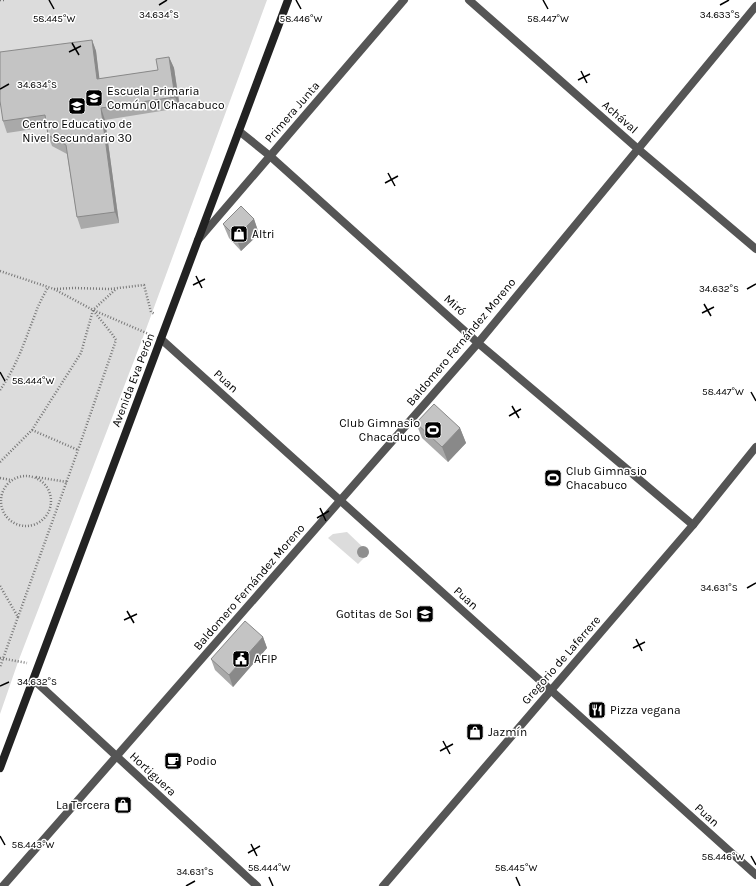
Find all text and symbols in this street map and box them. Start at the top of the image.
text: 34.634°S [139,9,179,21]
text: 34.633°S [700,9,740,21]
text: 58.445°W [33,13,75,25]
text: 58.446°W [280,13,322,25]
text: 58.447°W [527,13,569,25]
text: 34.634°S [17,79,57,91]
street label: Primera Junta [262,79,322,145]
place label: Escuela Primaria Común 01 Chacabuco [107,84,225,112]
school or university icon: Escuela Primaria Común 01 Chacabuco [84,88,104,108]
school or university icon: Centro Educativo de Nivel Secundario 30 [67,96,87,116]
street label: Achával [599,98,641,136]
place label: Centro Educativo de Nivel Secundario 30 [22,117,132,145]
shop icon: Altri [229,224,249,244]
place label: Altri [252,227,275,241]
street label: Baldomero Fernández Moreno [403,275,519,409]
text: 34.632°S [699,283,739,295]
street label: Miró [441,292,469,318]
street label: Avenida Eva Perón [109,331,157,429]
street label: Puan [211,367,241,395]
text: 58.444°W [12,375,54,387]
text: 58.447°W [702,386,744,398]
place label: Club Gimnasio Chacaduco [339,416,420,444]
sports icon: Club Gimnasio Chacaduco [423,420,443,440]
place label: Club Gimnasio Chacabuco [566,464,647,492]
sports icon: Club Gimnasio Chacabuco [543,468,563,488]
street label: Baldomero Fernández Moreno [190,521,308,653]
text: 34.631°S [700,582,738,594]
street label: Puan [451,584,481,612]
school or university icon: Gotitas de Sol [415,604,435,624]
place label: Gotitas de Sol [336,607,412,621]
street label: Gregorio de Laferrere [519,613,603,707]
public building icon: AFIP [231,649,251,669]
place label: AFIP [254,652,278,666]
text: 34.632°S [17,676,57,688]
restaurant icon: Pizza vegana [587,700,607,720]
place label: Pizza vegana [610,703,680,717]
shop icon: Jazmín [465,722,485,742]
place label: Jazmín [488,725,527,739]
street label: Hortiguera [127,749,179,799]
cafe icon: Podio [163,751,183,771]
place label: Podio [186,754,216,768]
shop icon: La Tercera [113,795,133,815]
place label: La Tercera [56,798,110,812]
street label: Puan [692,801,722,829]
text: 58.443°W [12,839,55,851]
text: 58.446°W [702,851,744,863]
text: 58.444°W [248,862,290,874]
text: 58.445°W [495,862,537,874]
text: 34.631°S [176,866,214,878]

